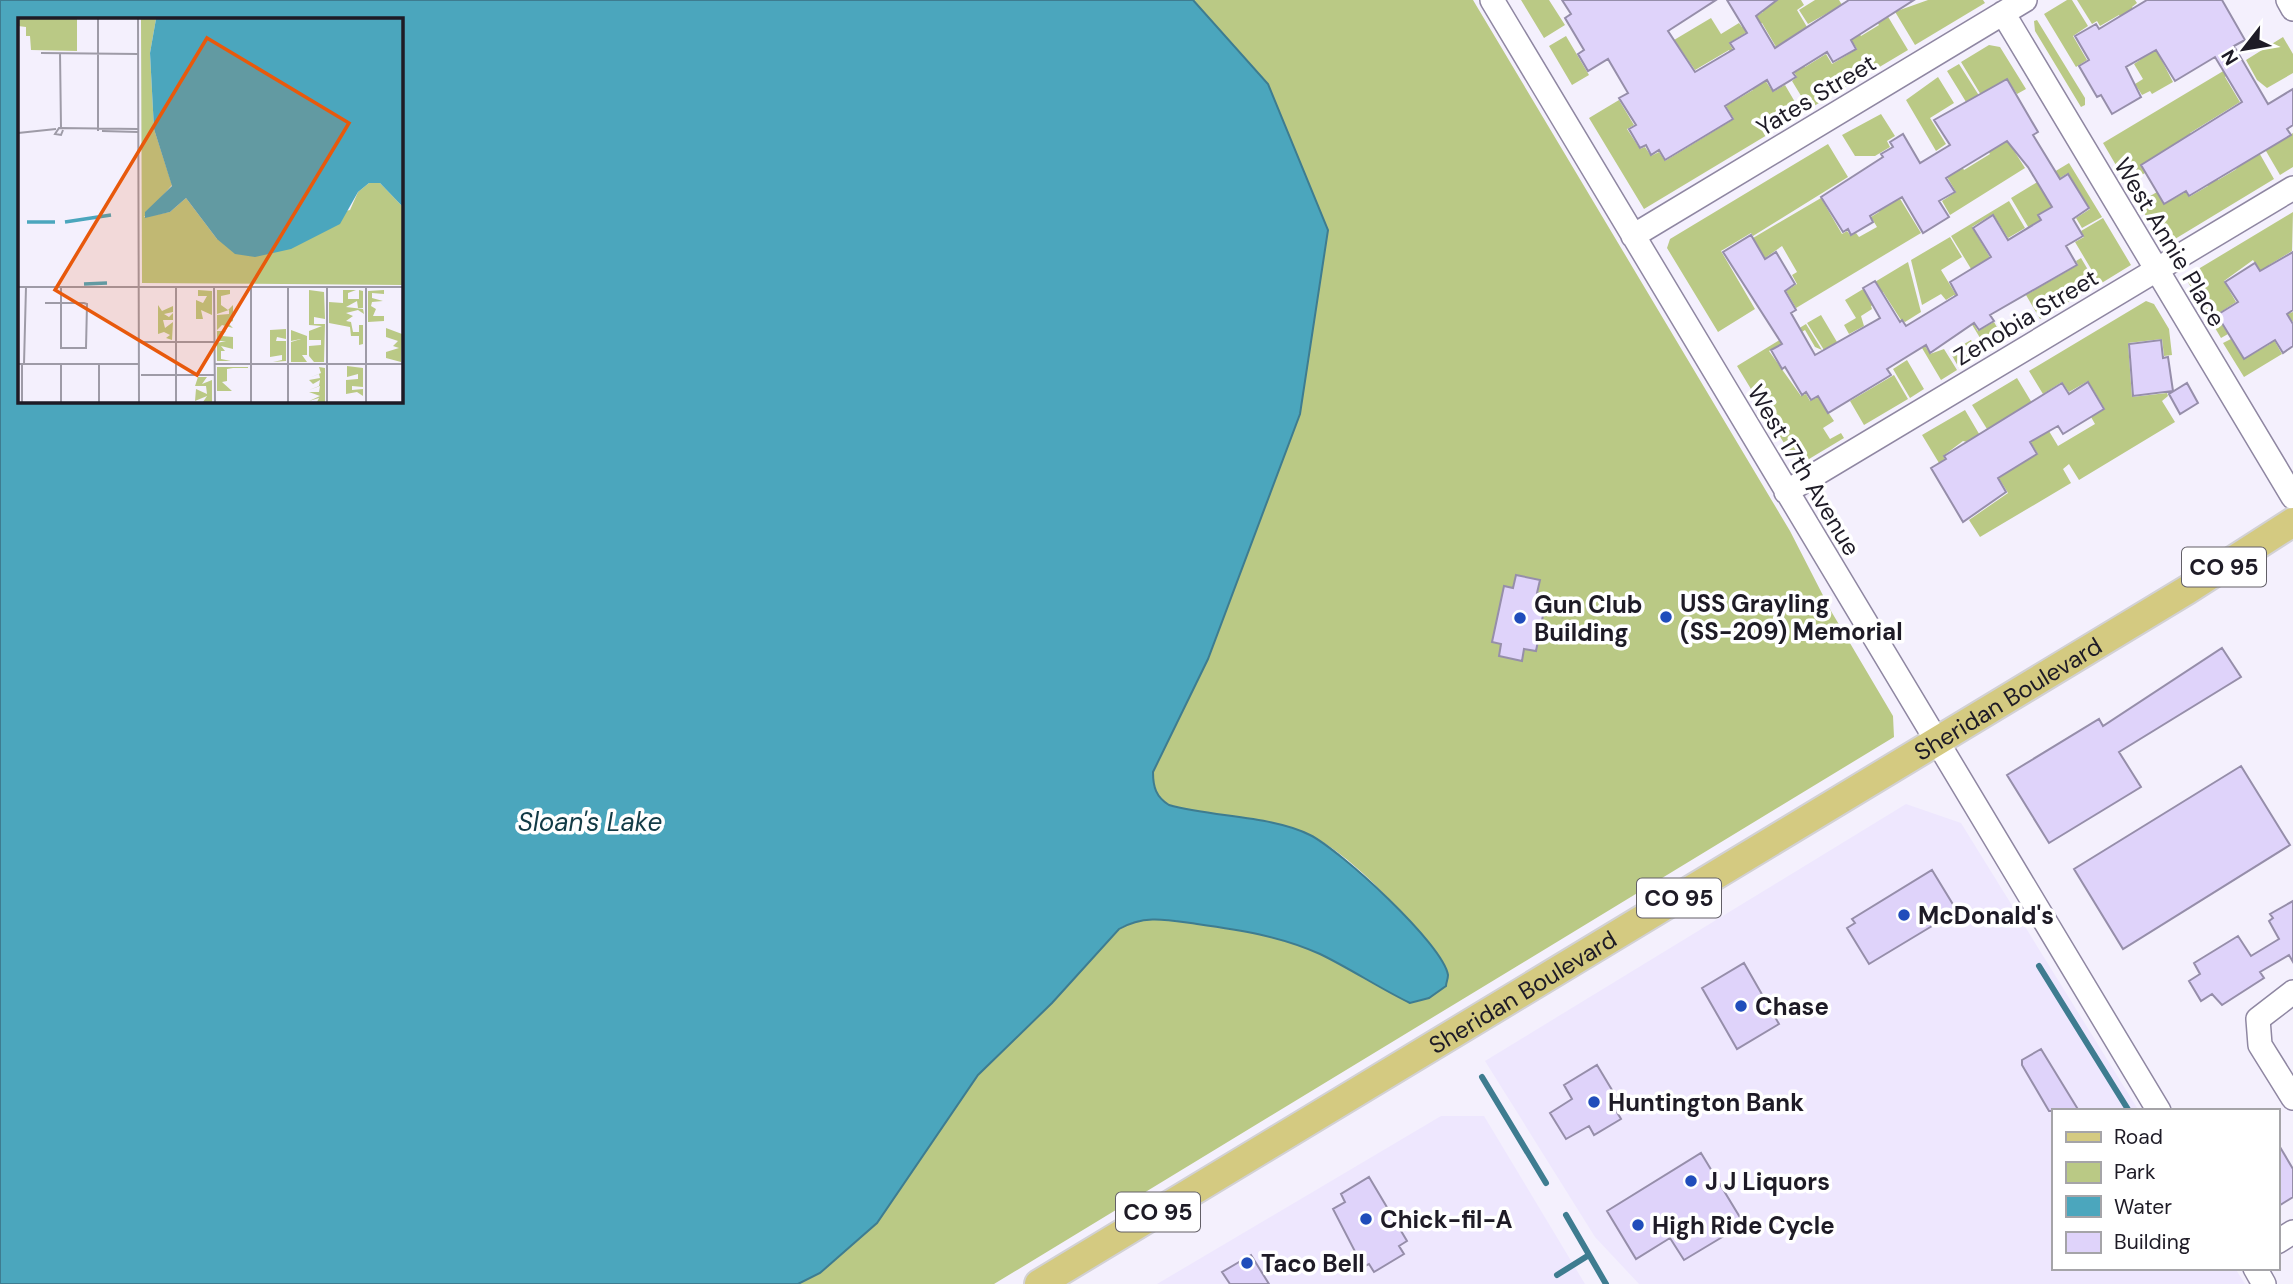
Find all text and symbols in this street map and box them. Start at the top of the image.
north arrow [2209,14,2279,84]
inset map [18,18,402,402]
text: N [2216,45,2244,70]
street label: Yates Street [1751,47,1881,143]
street label: West Annie Place [2107,152,2233,332]
street label: Zenobia Street [1948,262,2104,372]
street label: West 17th Avenue [1741,379,1867,561]
road number: CO 95 [2182,548,2266,586]
place label: USS Grayling (SS-209) Memorial [1680,588,1903,647]
place label: Gun Club Building [1534,589,1643,648]
marker: USS Grayling (SS-209) Memorial [1658,609,1674,625]
marker: Gun Club Building [1512,610,1528,626]
street label: Sheridan Boulevard [1908,630,2107,767]
water label: Sloan's Lake [518,805,662,839]
road number: CO 95 [1637,878,1721,917]
place label: McDonald's [1918,900,2054,931]
marker: McDonald's [1896,907,1912,923]
street label: Sheridan Boulevard [1423,923,1622,1060]
place label: Chase [1755,991,1829,1022]
marker: Chase [1733,998,1749,1014]
place label: Huntington Bank [1608,1087,1804,1118]
marker: Huntington Bank [1586,1094,1602,1110]
legend [2052,1109,2279,1270]
text: Road [2114,1123,2163,1151]
text: Park [2114,1158,2156,1186]
place label: J J Liquors [1705,1166,1830,1197]
marker: J J Liquors [1683,1173,1699,1189]
road number: CO 95 [1116,1192,1200,1232]
text: Water [2114,1193,2172,1221]
place label: Chick-fil-A [1380,1204,1513,1235]
place label: High Ride Cycle [1652,1210,1835,1241]
marker: Chick-fil-A [1358,1211,1374,1227]
marker: High Ride Cycle [1630,1217,1646,1233]
text: Building [2114,1228,2191,1256]
place label: Taco Bell [1261,1248,1365,1279]
marker: Taco Bell [1239,1255,1255,1271]

